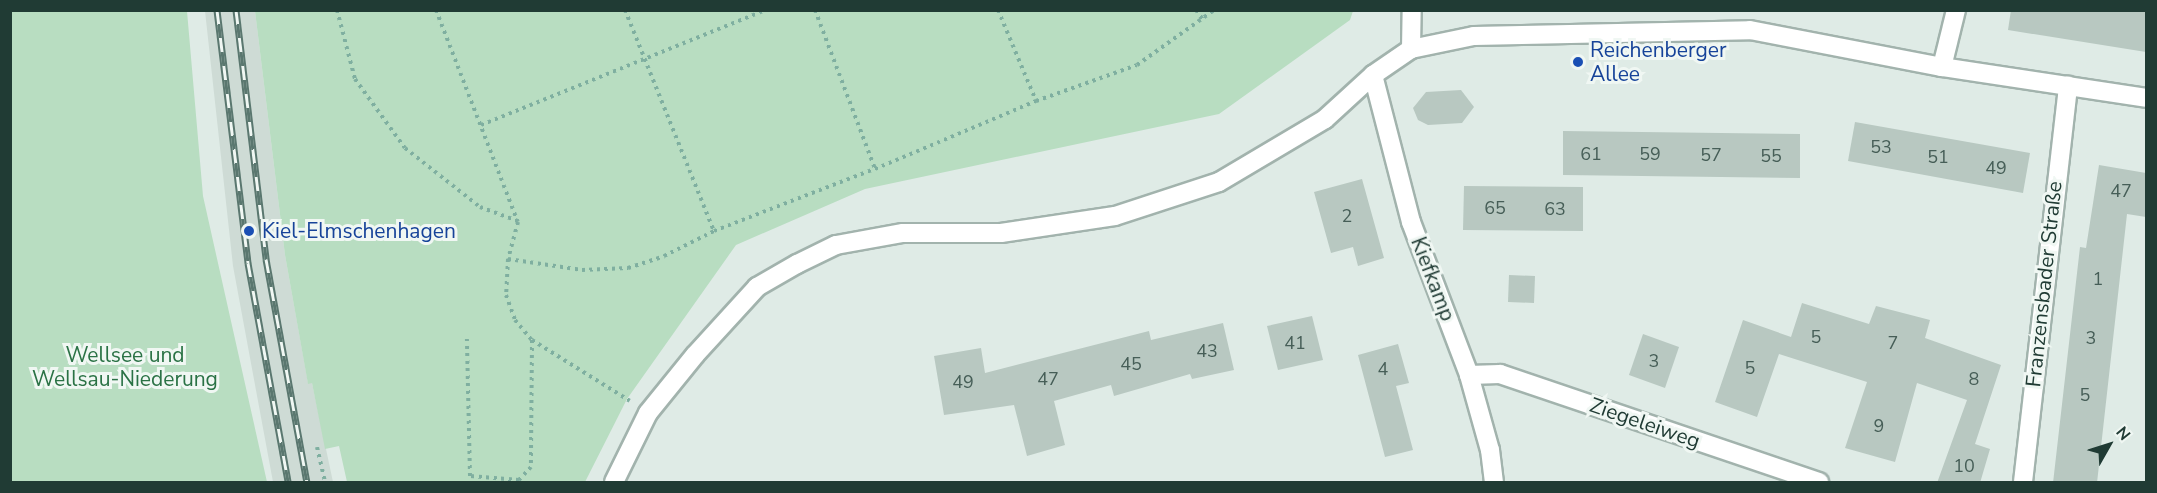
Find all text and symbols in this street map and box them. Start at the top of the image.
place label: Reichenberger Allee [1590,37,1726,87]
marker: Reichenberger Allee [1571,55,1585,69]
house number: 53 [1870,136,1892,158]
house number: 61 [1580,143,1602,165]
house number: 59 [1639,143,1661,165]
house number: 57 [1700,144,1722,166]
house number: 55 [1760,145,1782,167]
house number: 51 [1927,146,1949,168]
house number: 49 [1985,157,2007,179]
street label: Franzensbader Straße [2021,180,2067,388]
house number: 47 [2110,180,2132,202]
house number: 65 [1484,197,1506,219]
house number: 63 [1544,198,1566,220]
house number: 2 [1342,205,1352,227]
place label: Kiel-Elmschenhagen [262,218,456,244]
marker: Kiel-Elmschenhagen [240,222,258,240]
street label: Kiefkamp [1405,233,1461,325]
house number: 1 [2093,268,2103,290]
house number: 5 [1811,326,1821,348]
house number: 3 [2086,327,2096,349]
house number: 41 [1284,332,1306,354]
house number: 7 [1888,332,1898,354]
house number: 43 [1196,340,1218,362]
park label: Wellsee und Wellsau-Niederung [32,342,218,392]
house number: 3 [1649,350,1659,372]
house number: 45 [1120,353,1142,375]
house number: 5 [1745,357,1755,379]
house number: 4 [1378,358,1388,380]
house number: 47 [1037,368,1059,390]
house number: 8 [1969,368,1979,390]
house number: 49 [952,371,974,393]
house number: 5 [2080,384,2090,406]
street label: Ziegeleiweg [1587,392,1703,454]
house number: 9 [1874,415,1884,437]
north arrow [2079,415,2139,475]
text: N [2111,422,2135,445]
house number: 10 [1953,455,1975,477]

